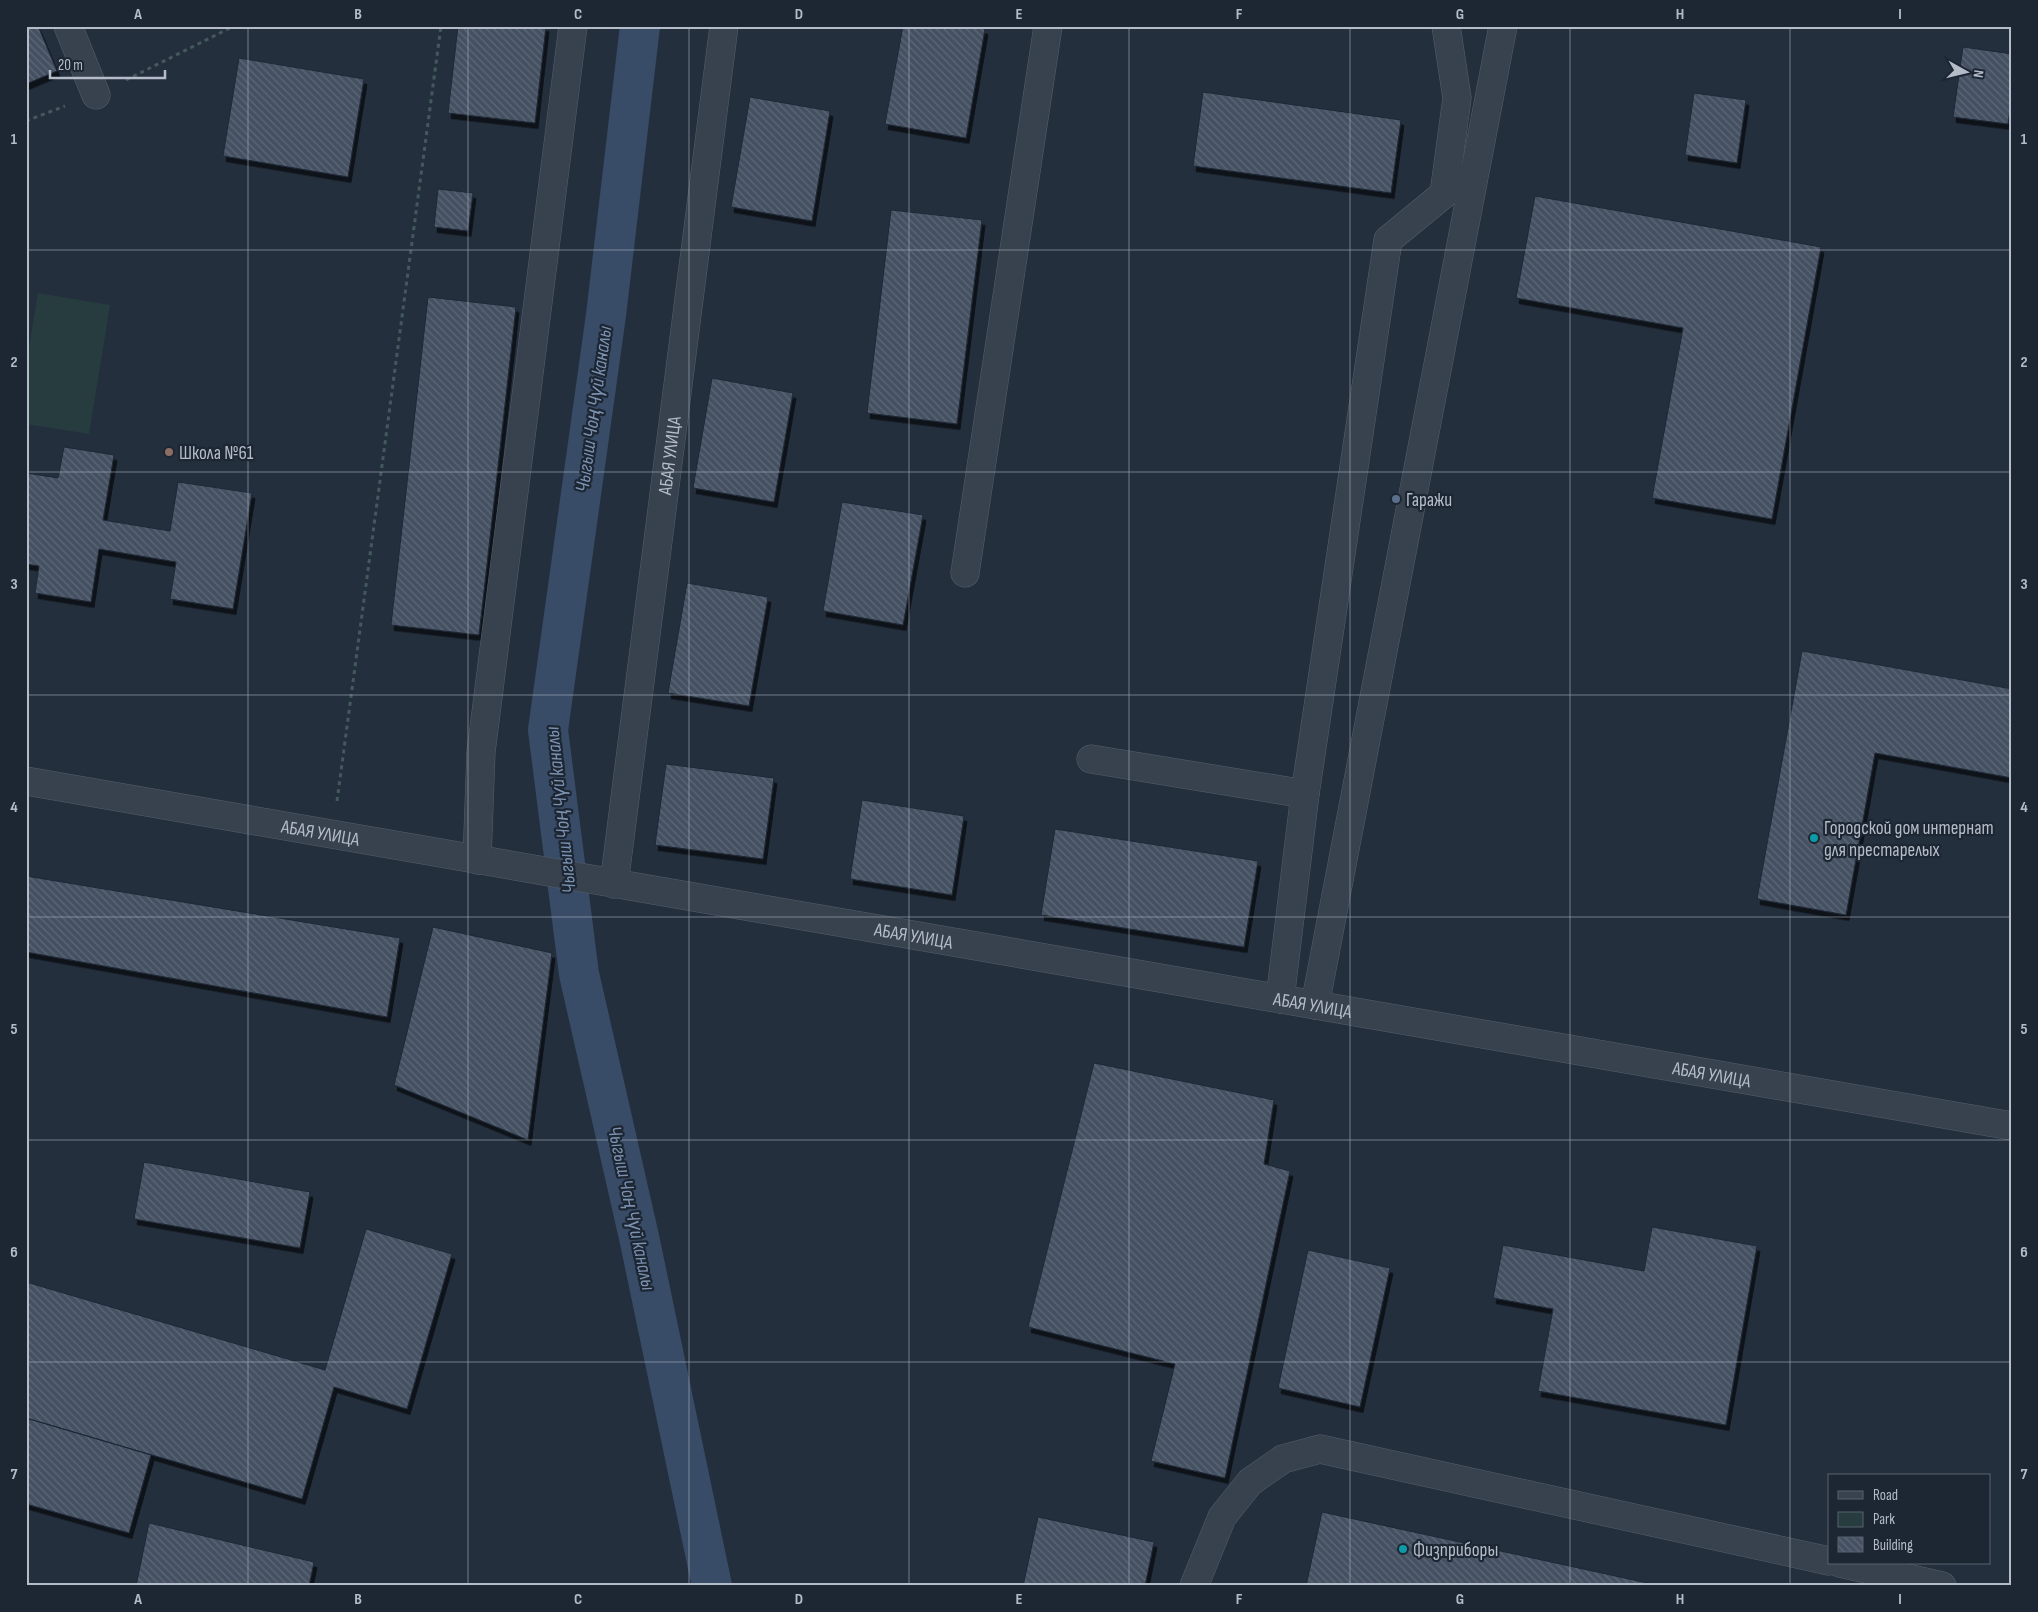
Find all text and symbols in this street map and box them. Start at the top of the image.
text: A [133,5,142,24]
text: B [354,5,362,24]
text: C [574,5,582,24]
text: D [795,5,803,24]
text: E [1016,5,1023,24]
text: F [1236,5,1243,24]
text: G [1456,5,1464,24]
text: H [1676,5,1684,24]
text: I [1898,5,1902,24]
scale bar [50,48,165,80]
north arrow [1940,48,1990,98]
text: 20 m [58,56,83,75]
text: N [1969,69,1987,79]
text: 1 [11,130,18,149]
text: 1 [2021,130,2028,149]
water label: Чыгыш Чоң Чүй каналы [570,324,618,494]
text: 2 [10,353,18,372]
text: 2 [2020,353,2028,372]
street label: АБАЯ УЛИЦА [654,414,687,497]
place label: Школа №61 [179,442,254,465]
marker: Школа №61 [163,446,175,458]
place label: Гаражи [1406,489,1452,512]
marker: Гаражи [1390,493,1402,505]
text: 3 [10,575,18,594]
text: 3 [2020,575,2028,594]
water label: Чыгыш Чоң Чүй каналы [540,725,582,894]
text: 4 [10,798,18,817]
text: 4 [2020,798,2028,817]
street label: АБАЯ УЛИЦА [278,815,362,852]
place label: Городской дом интернат для престарелых [1824,817,1994,862]
marker: Городской дом интернат для престарелых [1808,832,1820,844]
street label: АБАЯ УЛИЦА [872,918,955,955]
street label: АБАЯ УЛИЦА [1271,988,1354,1024]
text: 5 [10,1020,18,1039]
text: 5 [2020,1020,2028,1039]
street label: АБАЯ УЛИЦА [1670,1057,1753,1094]
water label: Чыгыш Чоң Чүй каналы [602,1124,660,1293]
text: 6 [10,1243,18,1262]
text: 6 [2020,1243,2028,1262]
text: 7 [11,1465,18,1484]
text: 7 [2021,1465,2028,1484]
legend [1828,1474,1990,1564]
text: Road [1873,1486,1898,1505]
text: Park [1873,1510,1895,1529]
text: Building [1873,1536,1913,1555]
place label: Физприборы [1413,1539,1498,1562]
marker: Физприборы [1397,1543,1409,1555]
text: A [133,1590,142,1609]
text: B [354,1590,362,1609]
text: C [574,1590,582,1609]
text: D [795,1590,803,1609]
text: E [1016,1590,1023,1609]
text: F [1236,1590,1243,1609]
text: G [1456,1590,1464,1609]
text: H [1676,1590,1684,1609]
text: I [1898,1590,1902,1609]

